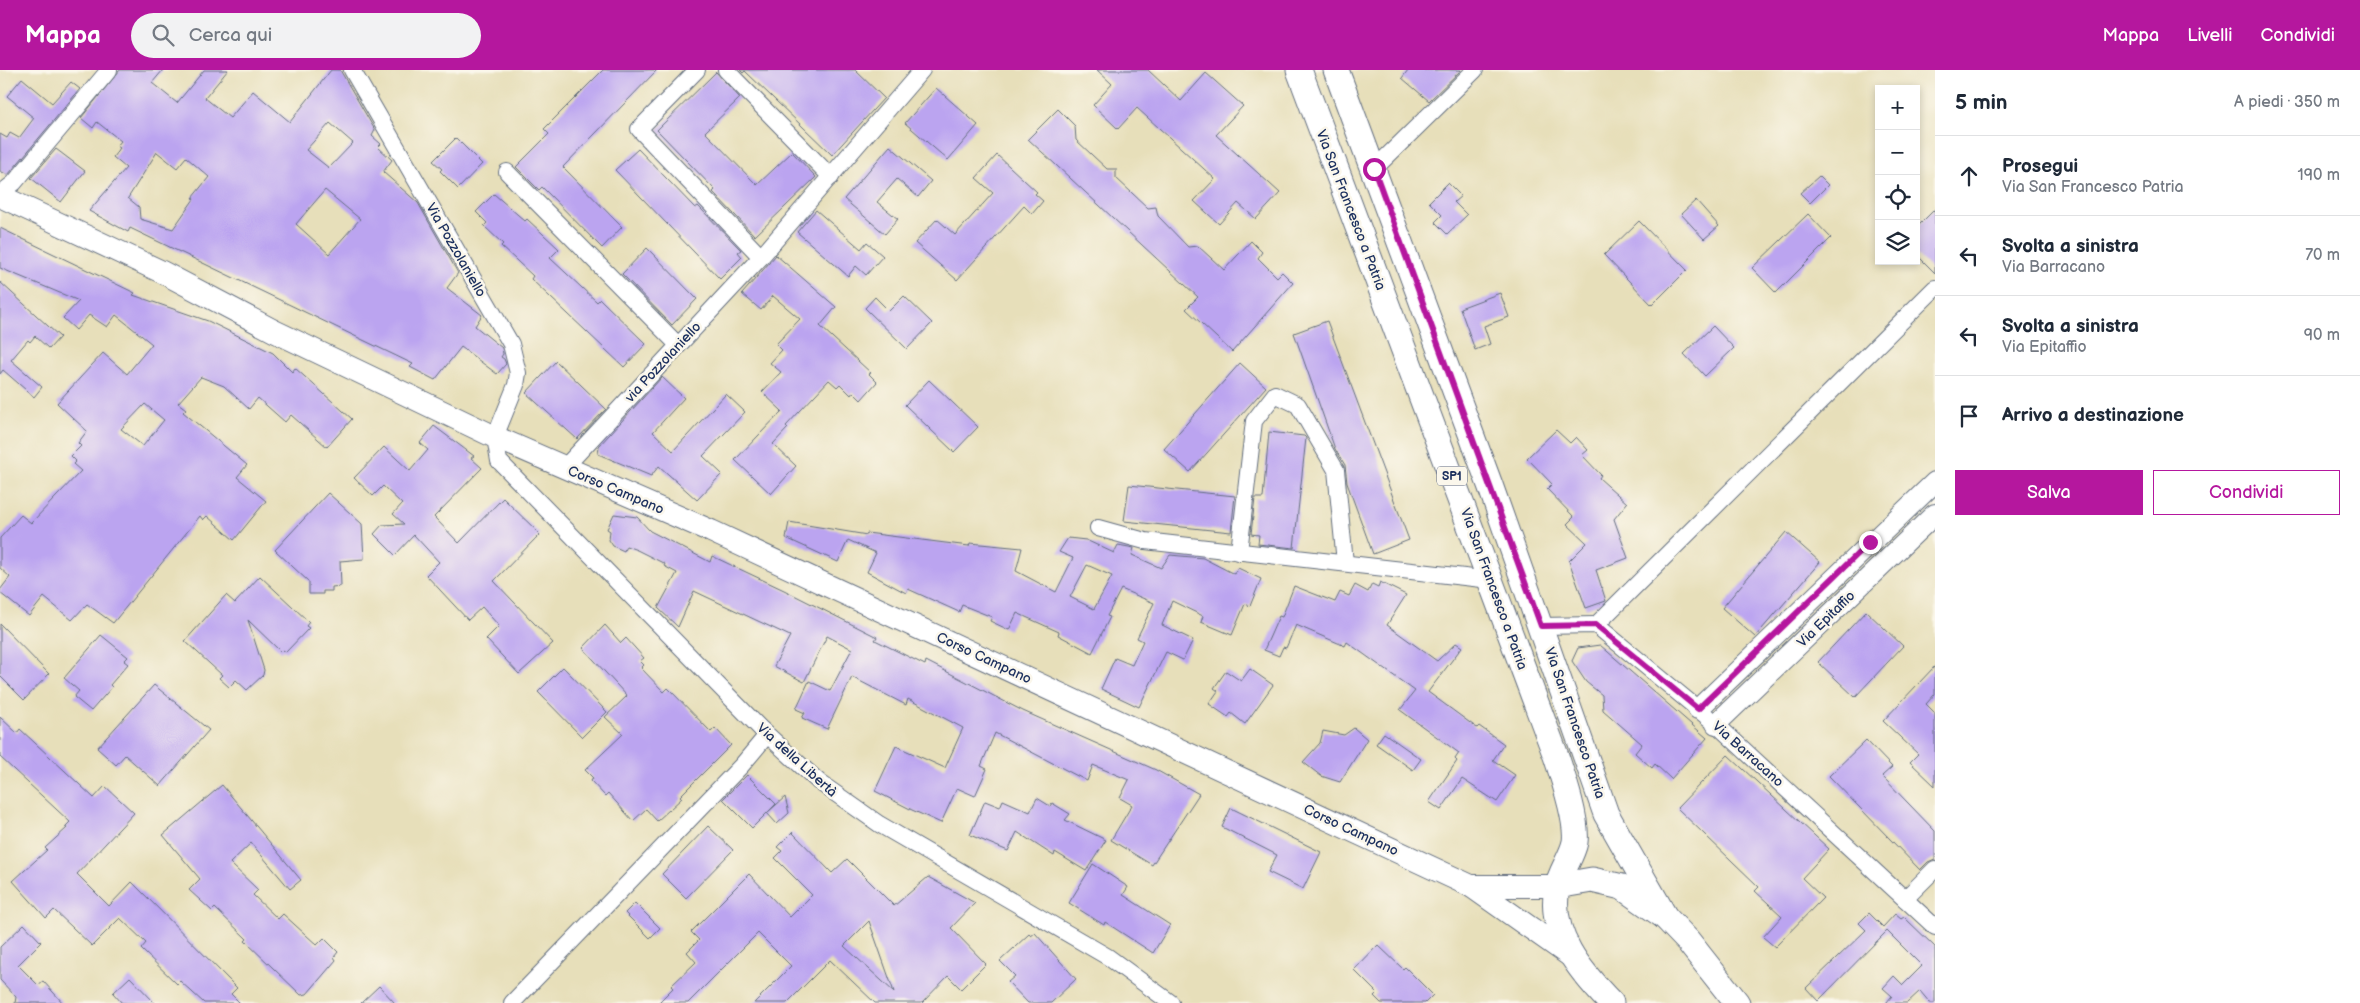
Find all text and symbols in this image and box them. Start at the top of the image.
search box [131,13,481,58]
text: Mappa [25,21,101,50]
icon: search [149,21,177,49]
text: Cerca qui [189,24,272,47]
text: Mappa [2102,25,2159,46]
text: Livelli [2187,25,2233,46]
text: Condividi [2261,25,2335,46]
map controls [1875,85,1920,265]
button: + [1875,85,1920,130]
text: 5 min [1955,90,2008,115]
text: A piedi · 350 m [2234,93,2340,112]
street label: Via San Francesco a Patria [1312,127,1390,293]
button: − [1875,130,1920,175]
text: Prosegui [2002,155,2078,178]
route start [1363,158,1386,181]
icon: ahead [1955,162,1983,190]
text: 190 m [2298,166,2340,185]
button: locate [1875,175,1920,220]
text: Via San Francesco Patria [2002,178,2184,197]
street label: Via Pozzolaniello [422,200,490,300]
button: layers [1875,220,1920,265]
text: Svolta a sinistra [2002,235,2139,258]
icon: left [1955,242,1983,270]
text: 70 m [2305,246,2340,265]
text: Via Barracano [2002,258,2105,277]
text: Svolta a sinistra [2002,315,2139,338]
street label: via Pozzolaniello [621,318,705,406]
icon: left [1955,322,1983,350]
text: 90 m [2304,326,2340,345]
text: Via Epitaffio [2002,338,2087,357]
icon: arrive [1955,402,1983,430]
text: Arrivo a destinazione [2002,404,2184,427]
street label: Corso Campano [565,462,667,518]
road number: SP1 [1437,466,1467,486]
button: Salva [1955,470,2143,515]
button: Condividi [2153,470,2340,515]
street label: Via San Francesco a Patria [1457,506,1531,672]
route end [1859,531,1882,554]
street label: Via Epitaffio [1793,587,1859,651]
street label: Corso Campano [934,629,1034,687]
street label: Via San Francesco Patria [1541,645,1609,801]
street label: Via Barracano [1709,718,1787,790]
street label: Via della Libertà [753,719,841,801]
street label: Corso Campano [1301,801,1401,859]

